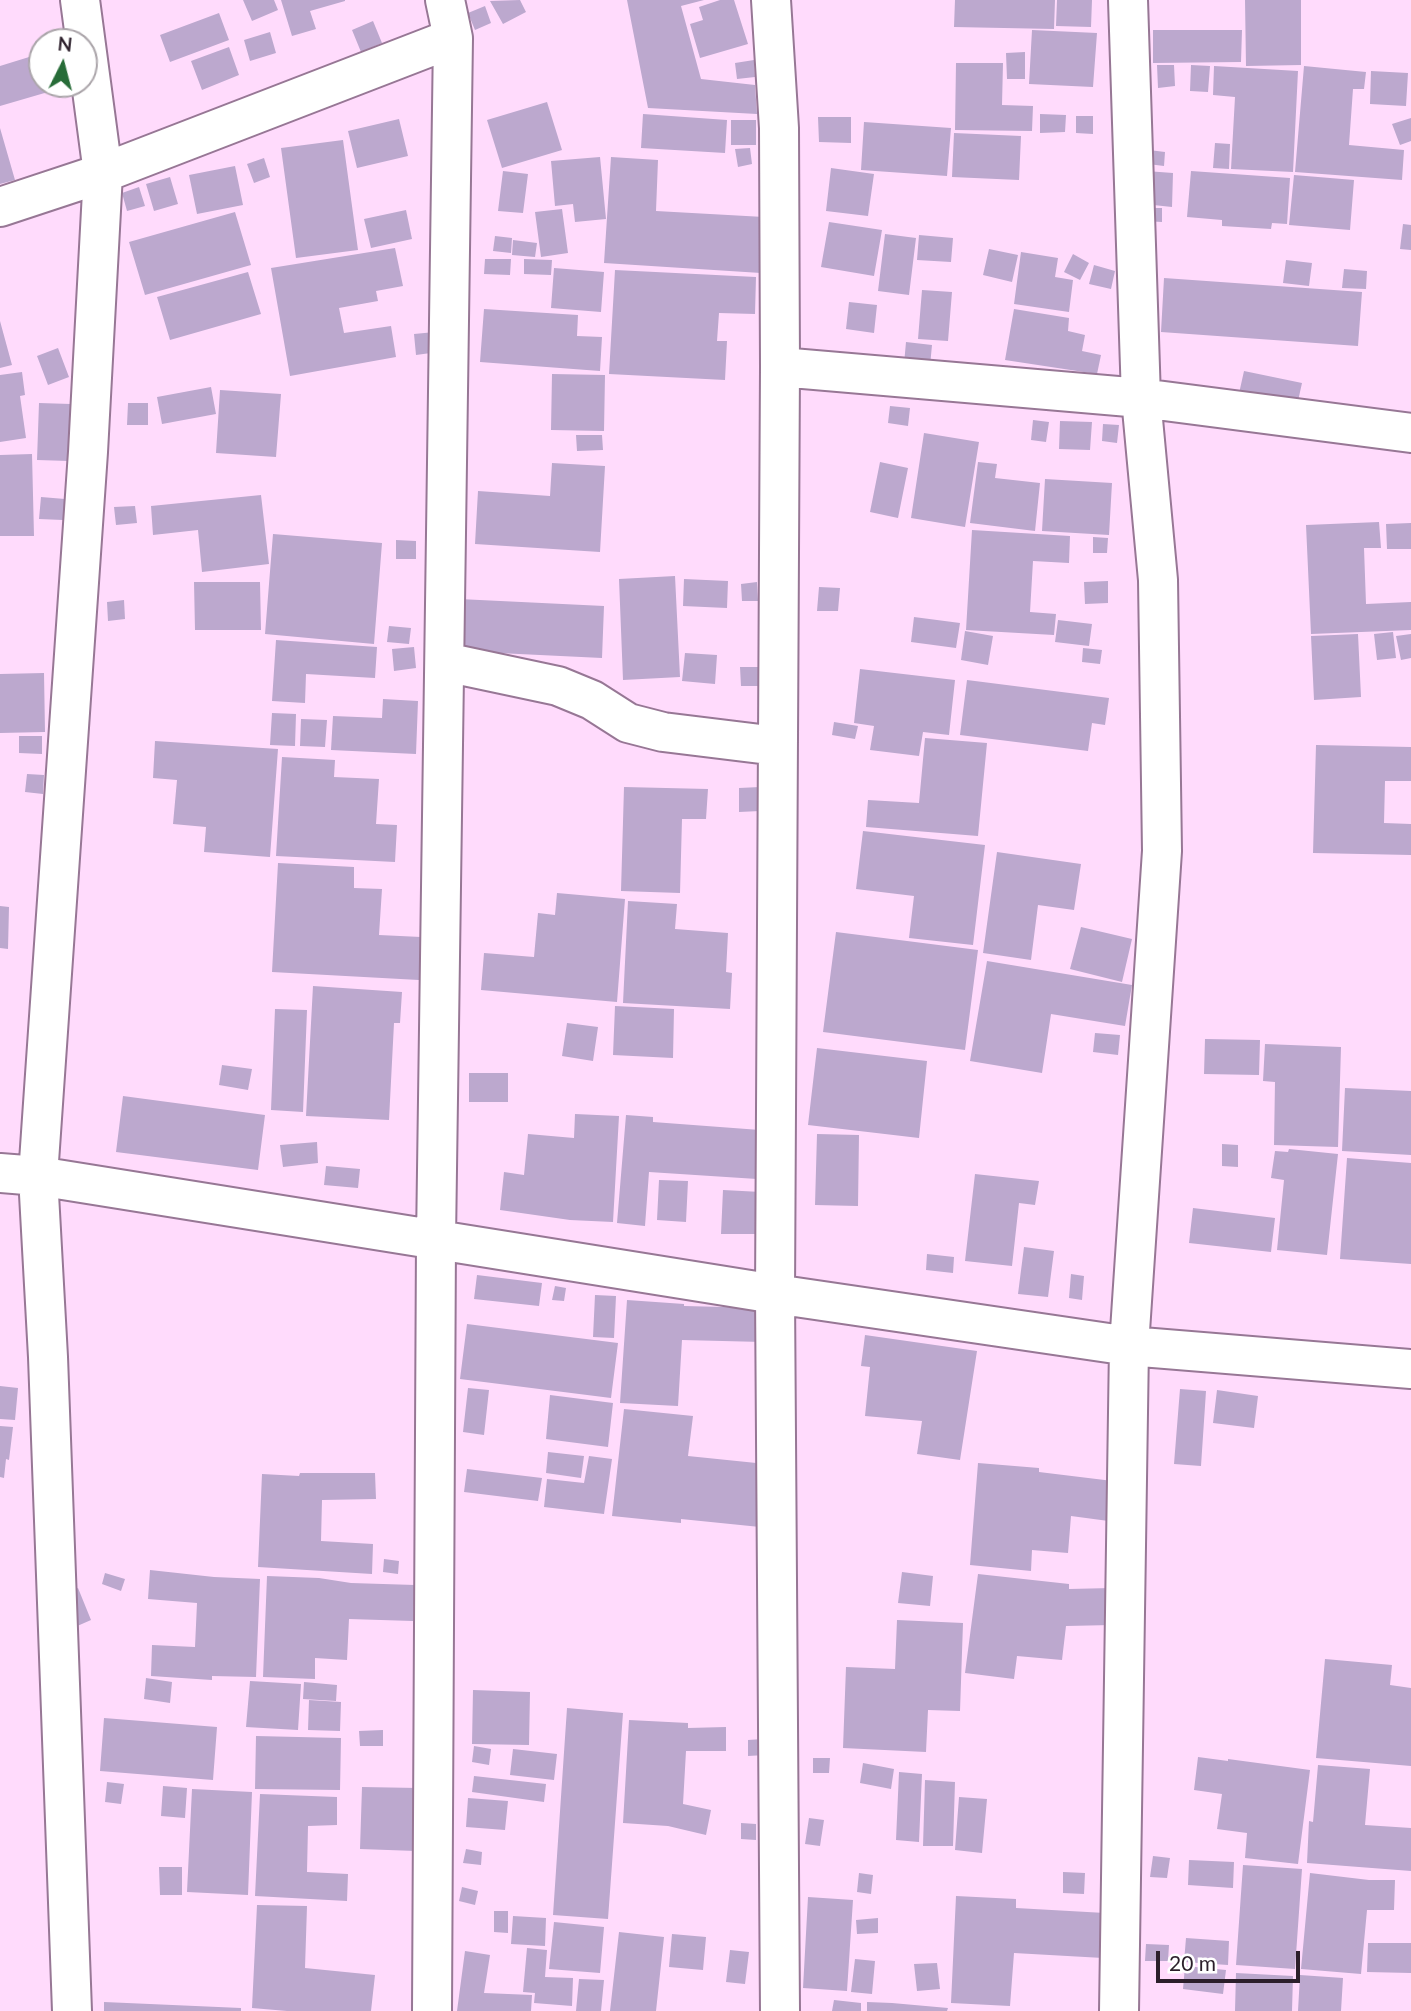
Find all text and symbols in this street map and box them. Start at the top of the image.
north arrow [28,28,98,98]
text: N [57,31,74,56]
scale bar [1159,1938,1302,1982]
text: 20 m [1169,1950,1216,1975]

